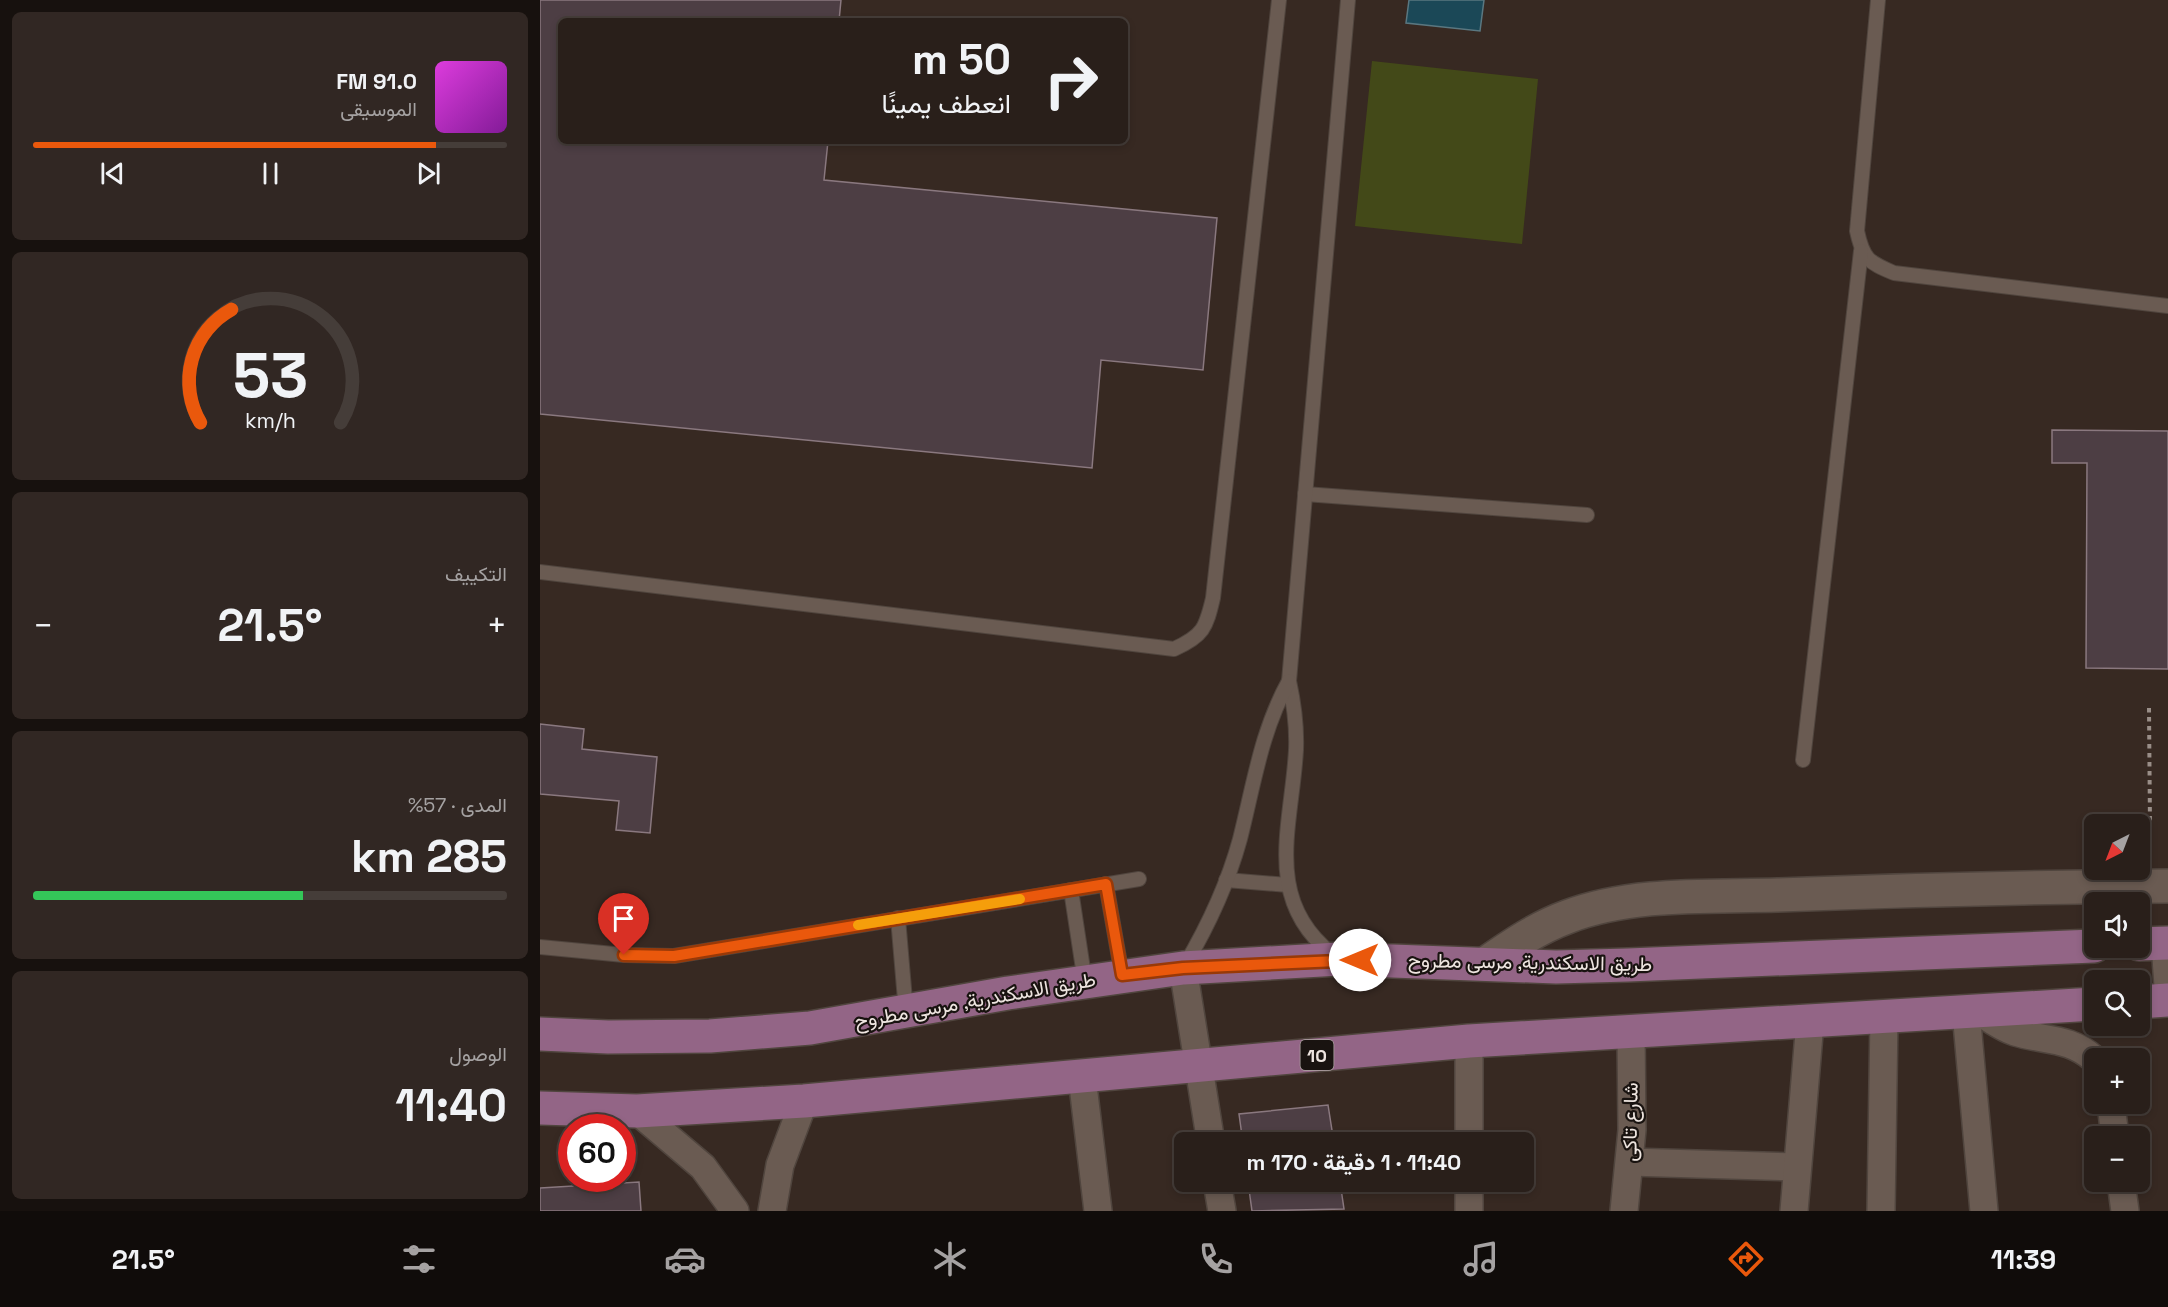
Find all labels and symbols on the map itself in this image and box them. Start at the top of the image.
north arrow [2084,814,2150,880]
pin [598,893,649,955]
position arrow [1328,928,1392,992]
street label: طريق الاسكندرية, مرسى مطروح [1408,947,1652,978]
street label: طريق الاسكندرية, مرسى مطروح [852,966,1098,1035]
road number: 10 [1300,1040,1334,1070]
street label: شارع تاكى [1616,1082,1645,1162]
speed limit sign: 60 [558,1114,636,1192]

